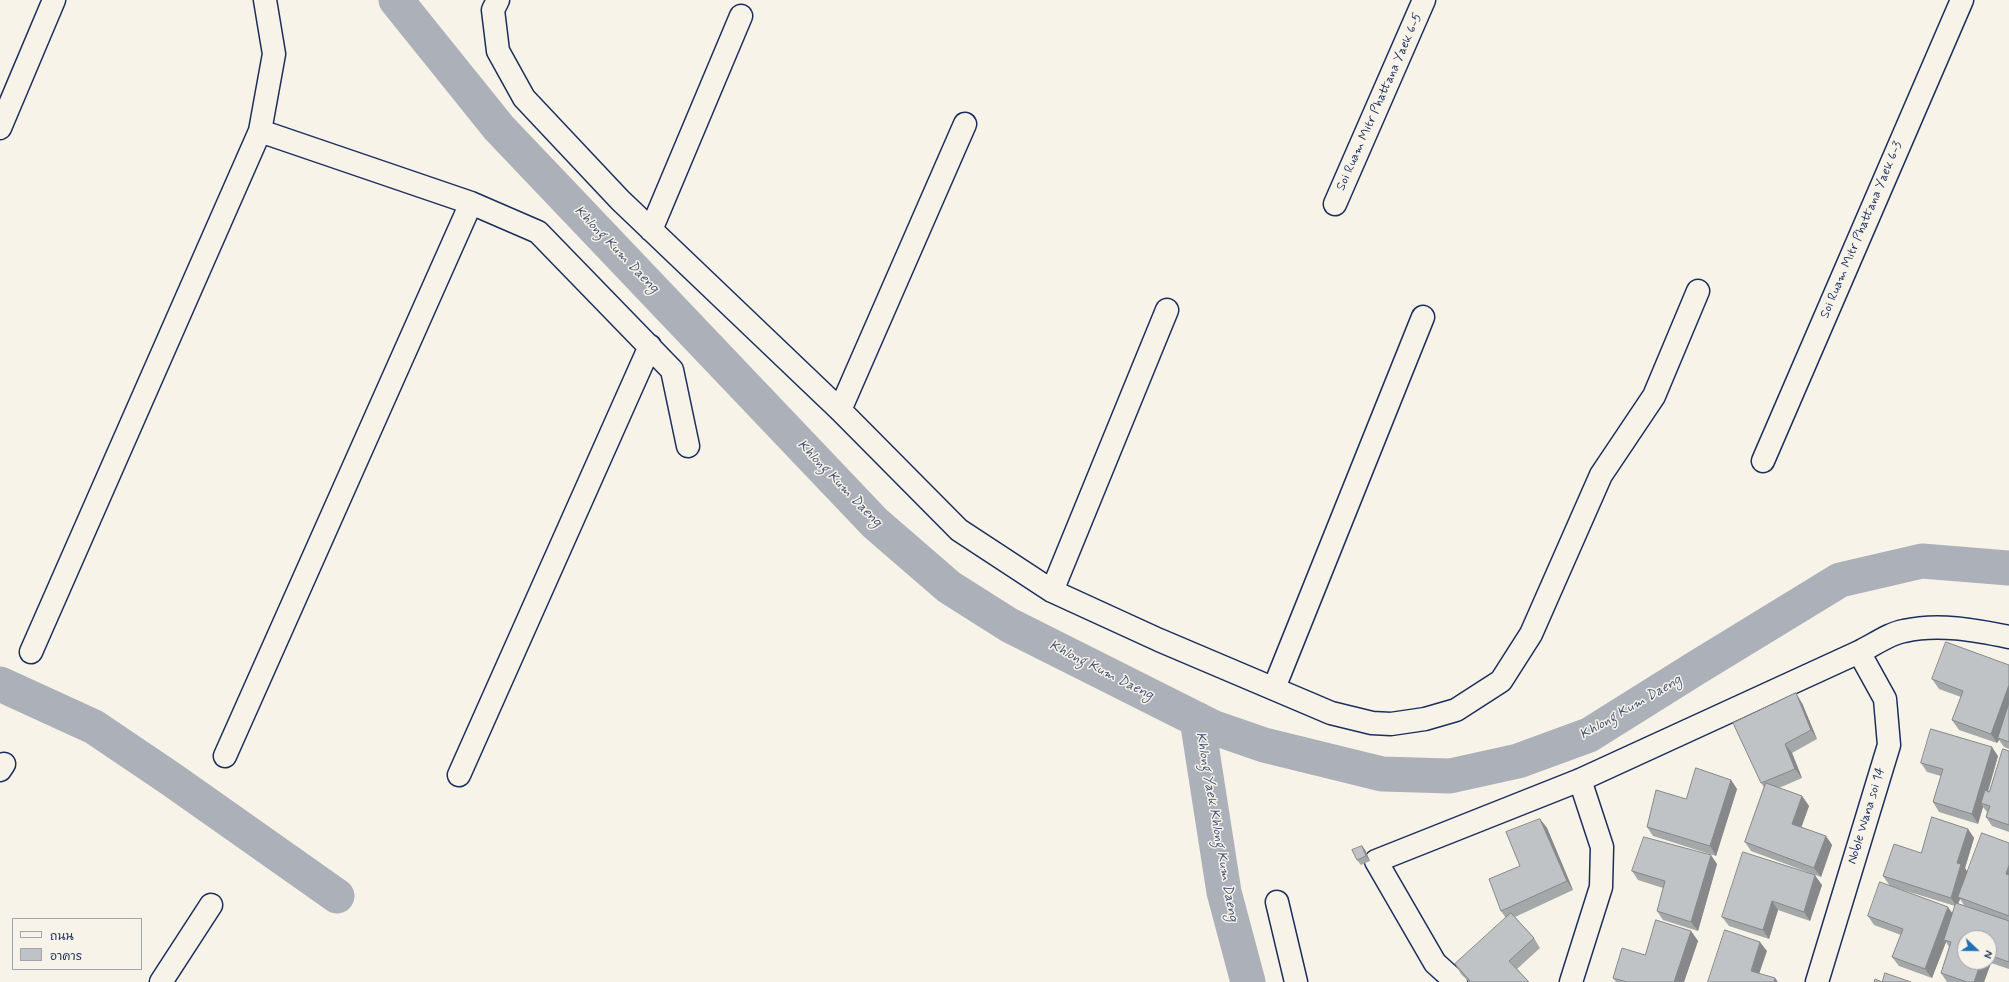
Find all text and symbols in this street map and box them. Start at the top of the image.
street label: Soi Ruam Mitr Phattana Yaek 6-5 [1334,11,1426,193]
street label: Soi Ruam Mitr Phattana Yaek 6-3 [1818,139,1906,321]
water label: Khlong Kum Daeng [570,203,662,297]
water label: Khlong Kum Daeng [793,437,885,531]
water label: Khlong Kum Daeng [1046,637,1156,705]
water label: Khlong Kum Daeng [1577,672,1685,744]
water label: Khlong Yaek Khlong Kum Daeng [1191,731,1241,923]
street label: Noble Wana soi 14 [1845,766,1889,866]
legend [12,918,142,970]
text: ถนน [50,929,74,945]
north arrow [1957,930,1997,970]
text: N [1979,948,1995,960]
text: อาคาร [50,949,82,965]

